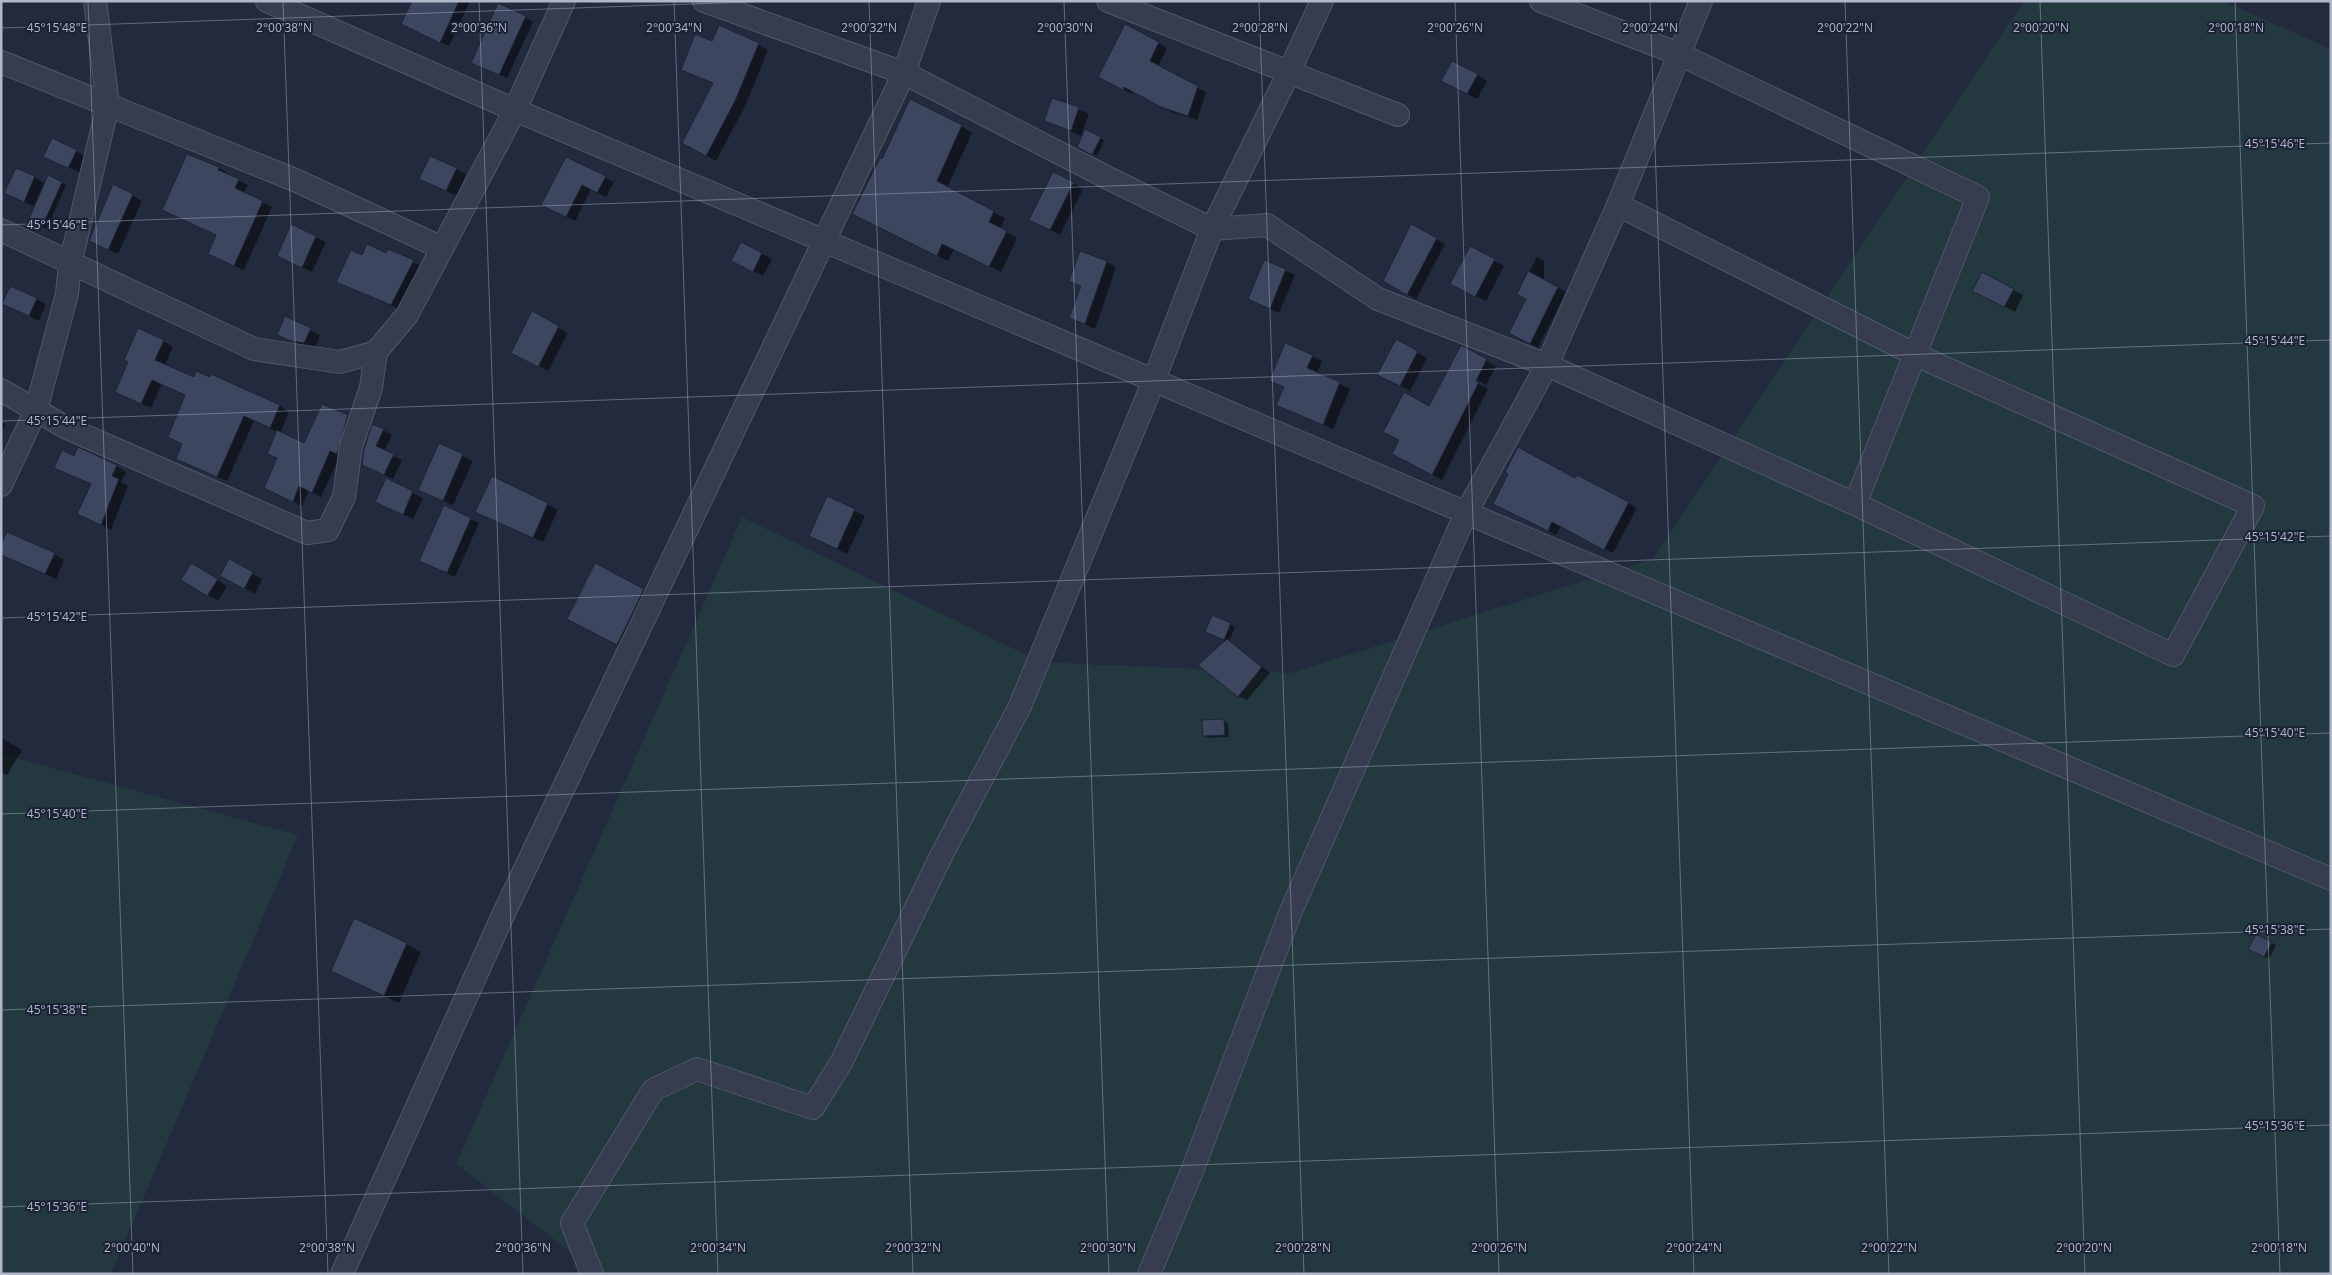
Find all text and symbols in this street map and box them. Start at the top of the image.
text: 45°15'48"E [27,19,87,36]
text: 2°00'38"N [256,19,312,36]
text: 2°00'36"N [451,19,507,36]
text: 2°00'34"N [646,19,702,36]
text: 2°00'32"N [841,19,897,36]
text: 2°00'30"N [1037,19,1093,36]
text: 2°00'28"N [1232,19,1288,36]
text: 2°00'26"N [1427,19,1483,36]
text: 2°00'24"N [1622,19,1678,36]
text: 2°00'22"N [1817,19,1873,36]
text: 2°00'20"N [2013,19,2069,36]
text: 2°00'18"N [2208,19,2264,36]
text: 45°15'46"E [2245,135,2305,152]
text: 45°15'46"E [27,216,87,233]
text: 45°15'44"E [2245,332,2305,349]
text: 45°15'44"E [27,412,87,429]
text: 45°15'42"E [2245,528,2305,545]
text: 45°15'42"E [27,608,87,625]
text: 45°15'40"E [2245,724,2305,741]
text: 45°15'40"E [27,805,87,822]
text: 45°15'38"E [2245,921,2305,938]
text: 45°15'38"E [27,1001,87,1018]
text: 45°15'36"E [2245,1117,2305,1134]
text: 45°15'36"E [27,1198,87,1215]
text: 2°00'40"N [104,1239,160,1256]
text: 2°00'38"N [299,1239,355,1256]
text: 2°00'36"N [495,1239,551,1256]
text: 2°00'34"N [690,1239,746,1256]
text: 2°00'32"N [885,1239,941,1256]
text: 2°00'30"N [1080,1239,1136,1256]
text: 2°00'28"N [1275,1239,1331,1256]
text: 2°00'26"N [1471,1239,1527,1256]
text: 2°00'24"N [1666,1239,1722,1256]
text: 2°00'22"N [1861,1239,1917,1256]
text: 2°00'20"N [2056,1239,2112,1256]
text: 2°00'18"N [2251,1239,2307,1256]

